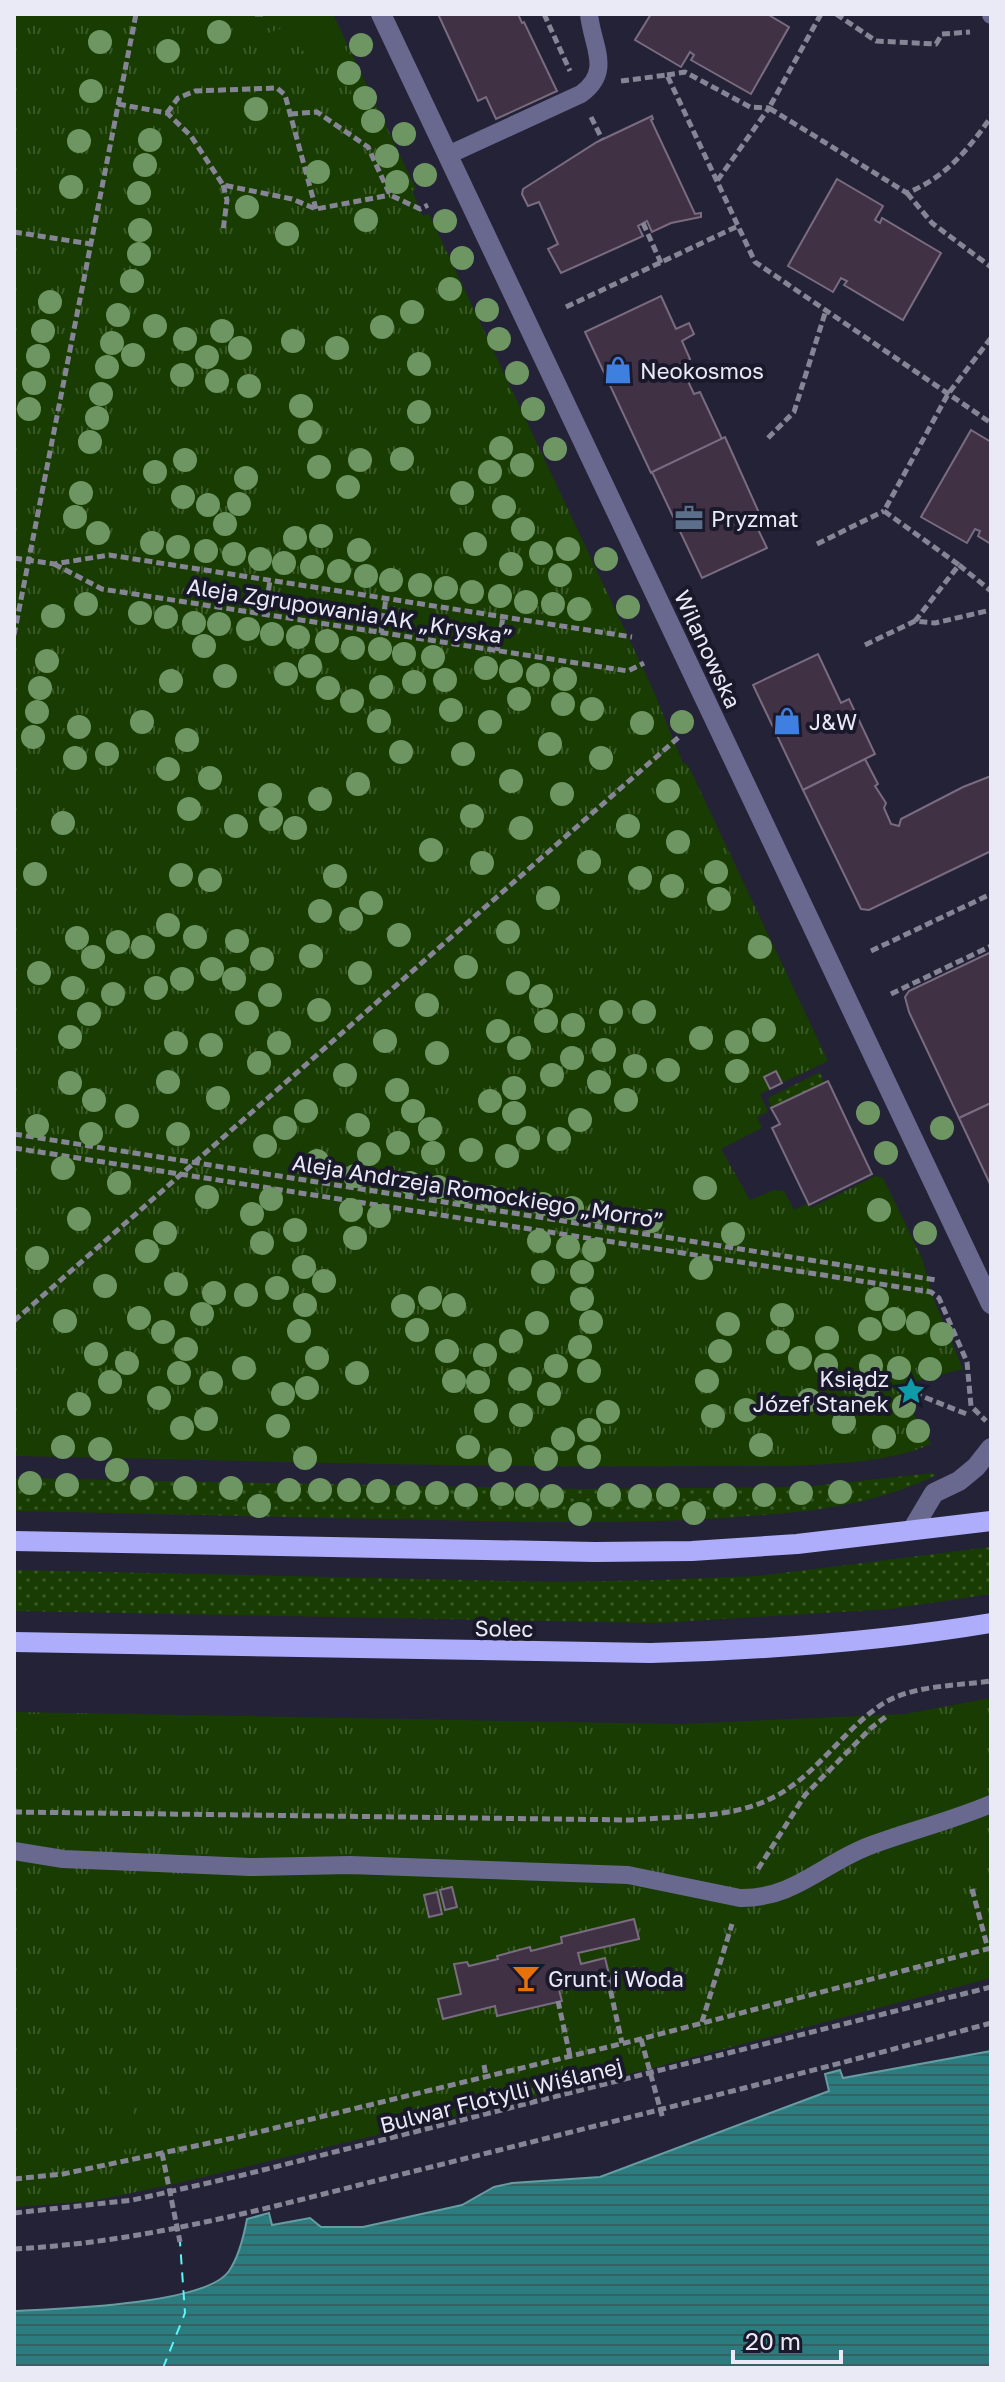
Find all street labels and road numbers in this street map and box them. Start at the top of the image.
street label: Aleja Zgrupowania AK „Kryska” [185,572,515,650]
street label: Wilanowska [669,586,747,712]
street label: Aleja Andrzeja Romockiego „Morro” [290,1148,666,1234]
street label: Solec [474,1614,534,1642]
street label: Bulwar Flotylli Wiślanej [377,2052,625,2138]

